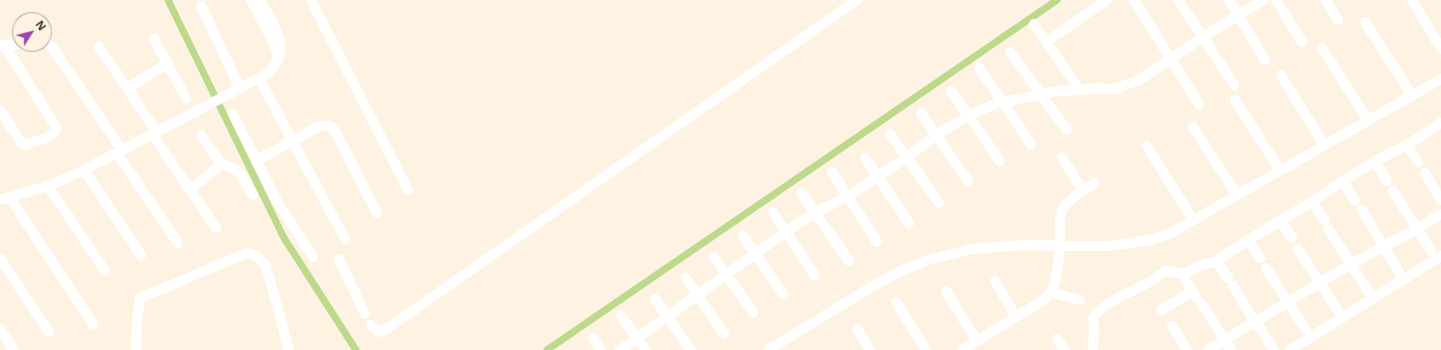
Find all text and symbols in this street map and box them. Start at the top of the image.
north arrow [12,12,52,52]
text: N [33,17,50,33]

